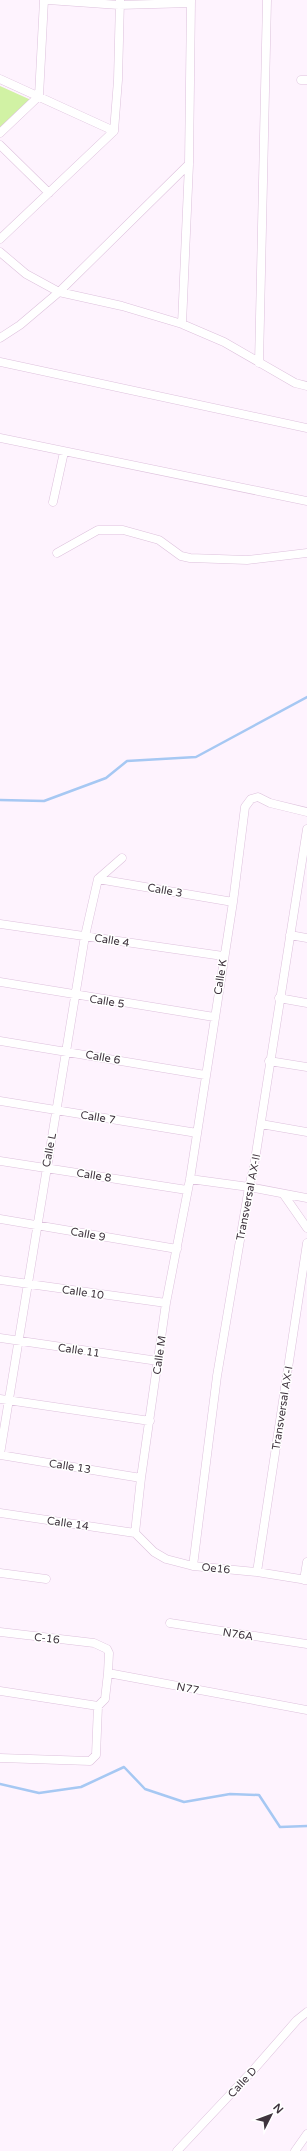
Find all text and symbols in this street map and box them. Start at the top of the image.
street label: Calle 3 [146,881,184,900]
street label: Calle 4 [93,931,130,950]
street label: Calle K [211,958,230,996]
street label: Calle 5 [88,992,125,1011]
street label: Calle 6 [84,1048,122,1067]
street label: Calle 7 [79,1108,116,1127]
street label: Calle L [40,1131,59,1168]
street label: Transversal AX-II [234,1153,263,1241]
street label: Calle 8 [75,1166,112,1185]
street label: Calle 9 [69,1225,107,1244]
street label: Calle 10 [61,1283,105,1302]
street label: Calle M [150,1335,169,1375]
street label: Calle 11 [57,1341,101,1360]
street label: Transversal AX-I [269,1365,296,1451]
street label: Calle 13 [48,1457,92,1476]
street label: Calle 14 [46,1514,90,1533]
street label: Oe16 [201,1561,231,1576]
street label: N76A [222,1626,254,1643]
street label: C-16 [33,1630,61,1647]
street label: N77 [176,1680,200,1697]
street label: Calle D [225,2065,260,2100]
north arrow [251,2095,291,2135]
text: N [270,2101,286,2116]

